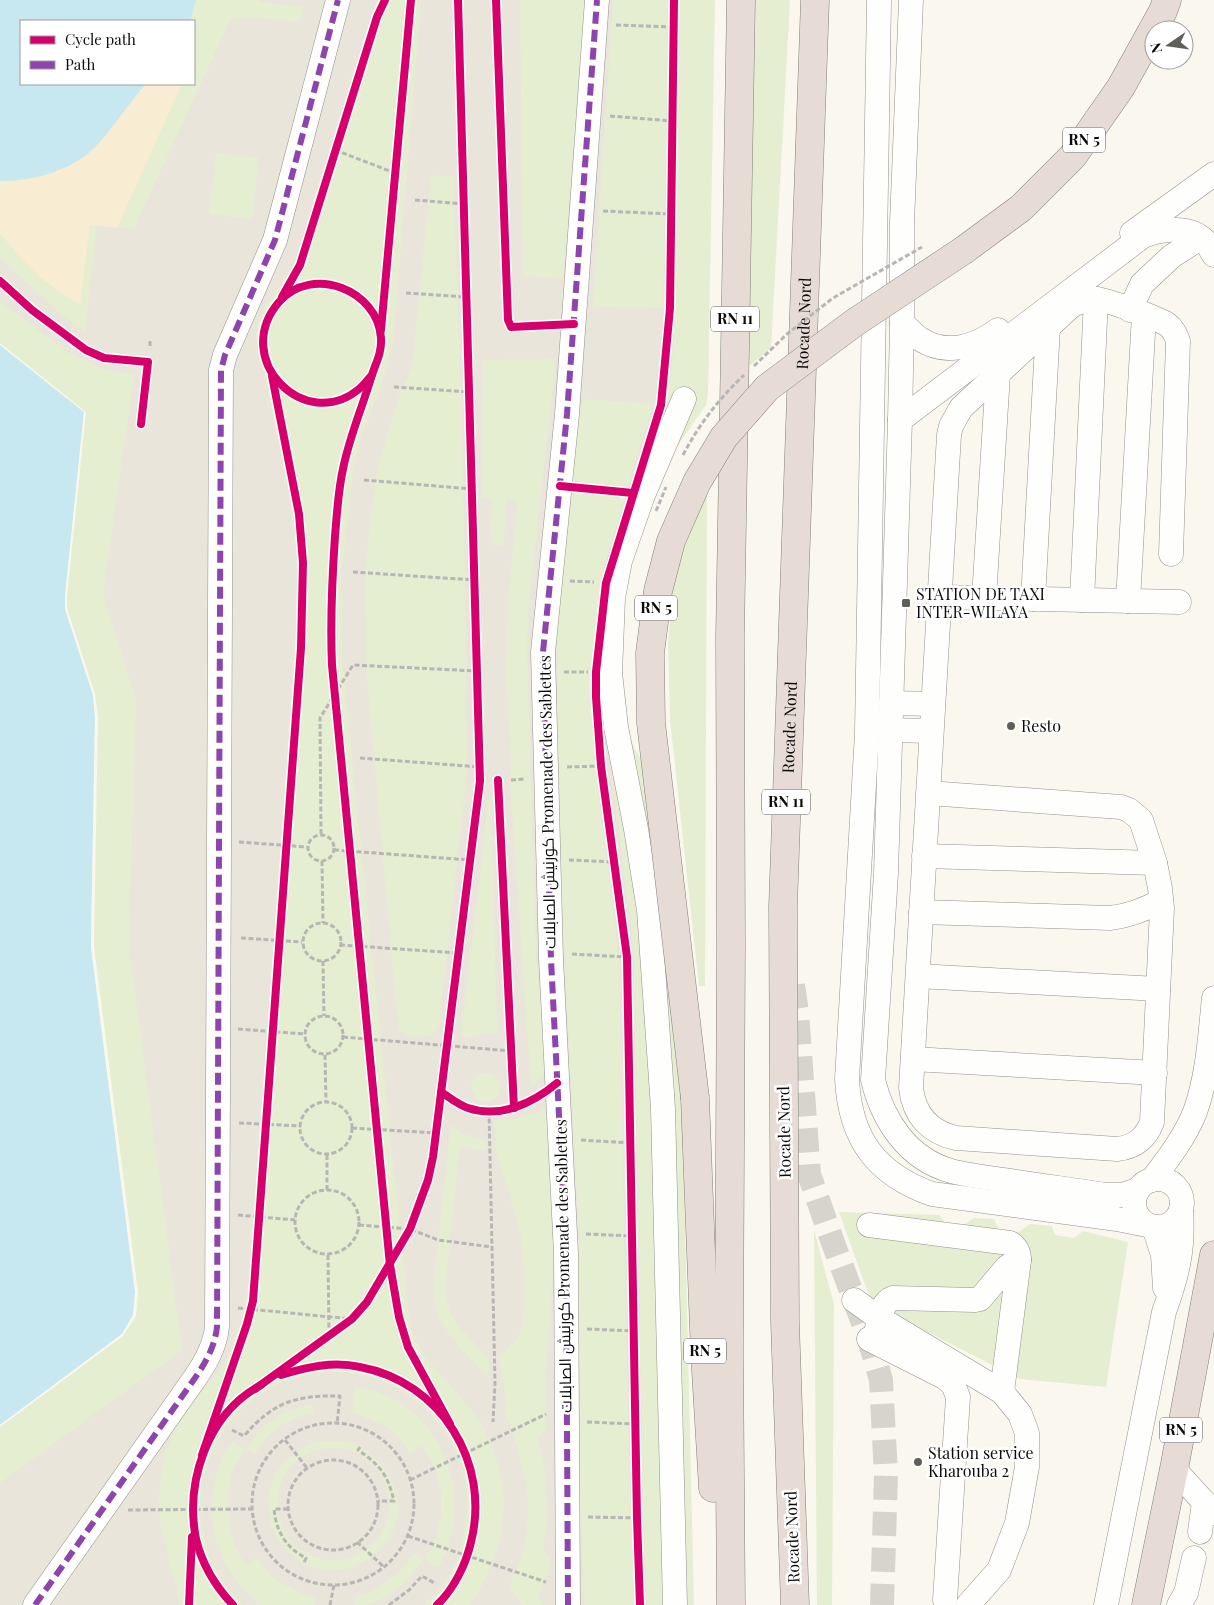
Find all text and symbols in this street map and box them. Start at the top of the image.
legend [20,20,195,85]
north arrow [1144,20,1194,70]
text: Cycle path [65,29,136,49]
text: N [1145,41,1166,55]
text: Path [65,54,95,74]
road number: RN 5 [1063,128,1105,152]
street label: Rocade Nord [791,277,815,370]
road number: RN 11 [711,306,759,332]
place label: STATION DE TAXI INTER-WILAYA [916,583,1045,622]
road number: RN 5 [635,596,677,620]
marker: STATION DE TAXI INTER-WILAYA [900,597,912,609]
street label: كورنيش الصابلات Promenade des Sablettes [533,655,561,949]
street label: Rocade Nord [777,681,801,774]
place label: Resto [1021,715,1061,736]
marker: Resto [1005,720,1017,732]
road number: RN 11 [762,790,810,814]
street label: Rocade Nord [772,1086,795,1178]
street label: كورنيش الصابلات Promenade des Sablettes [549,1119,577,1413]
road number: RN 5 [684,1338,726,1364]
road number: RN 5 [1160,1418,1202,1442]
place label: Station service Kharouba 2 [928,1442,1034,1481]
marker: Station service Kharouba 2 [912,1456,924,1468]
street label: Rocade Nord [779,1491,804,1583]

